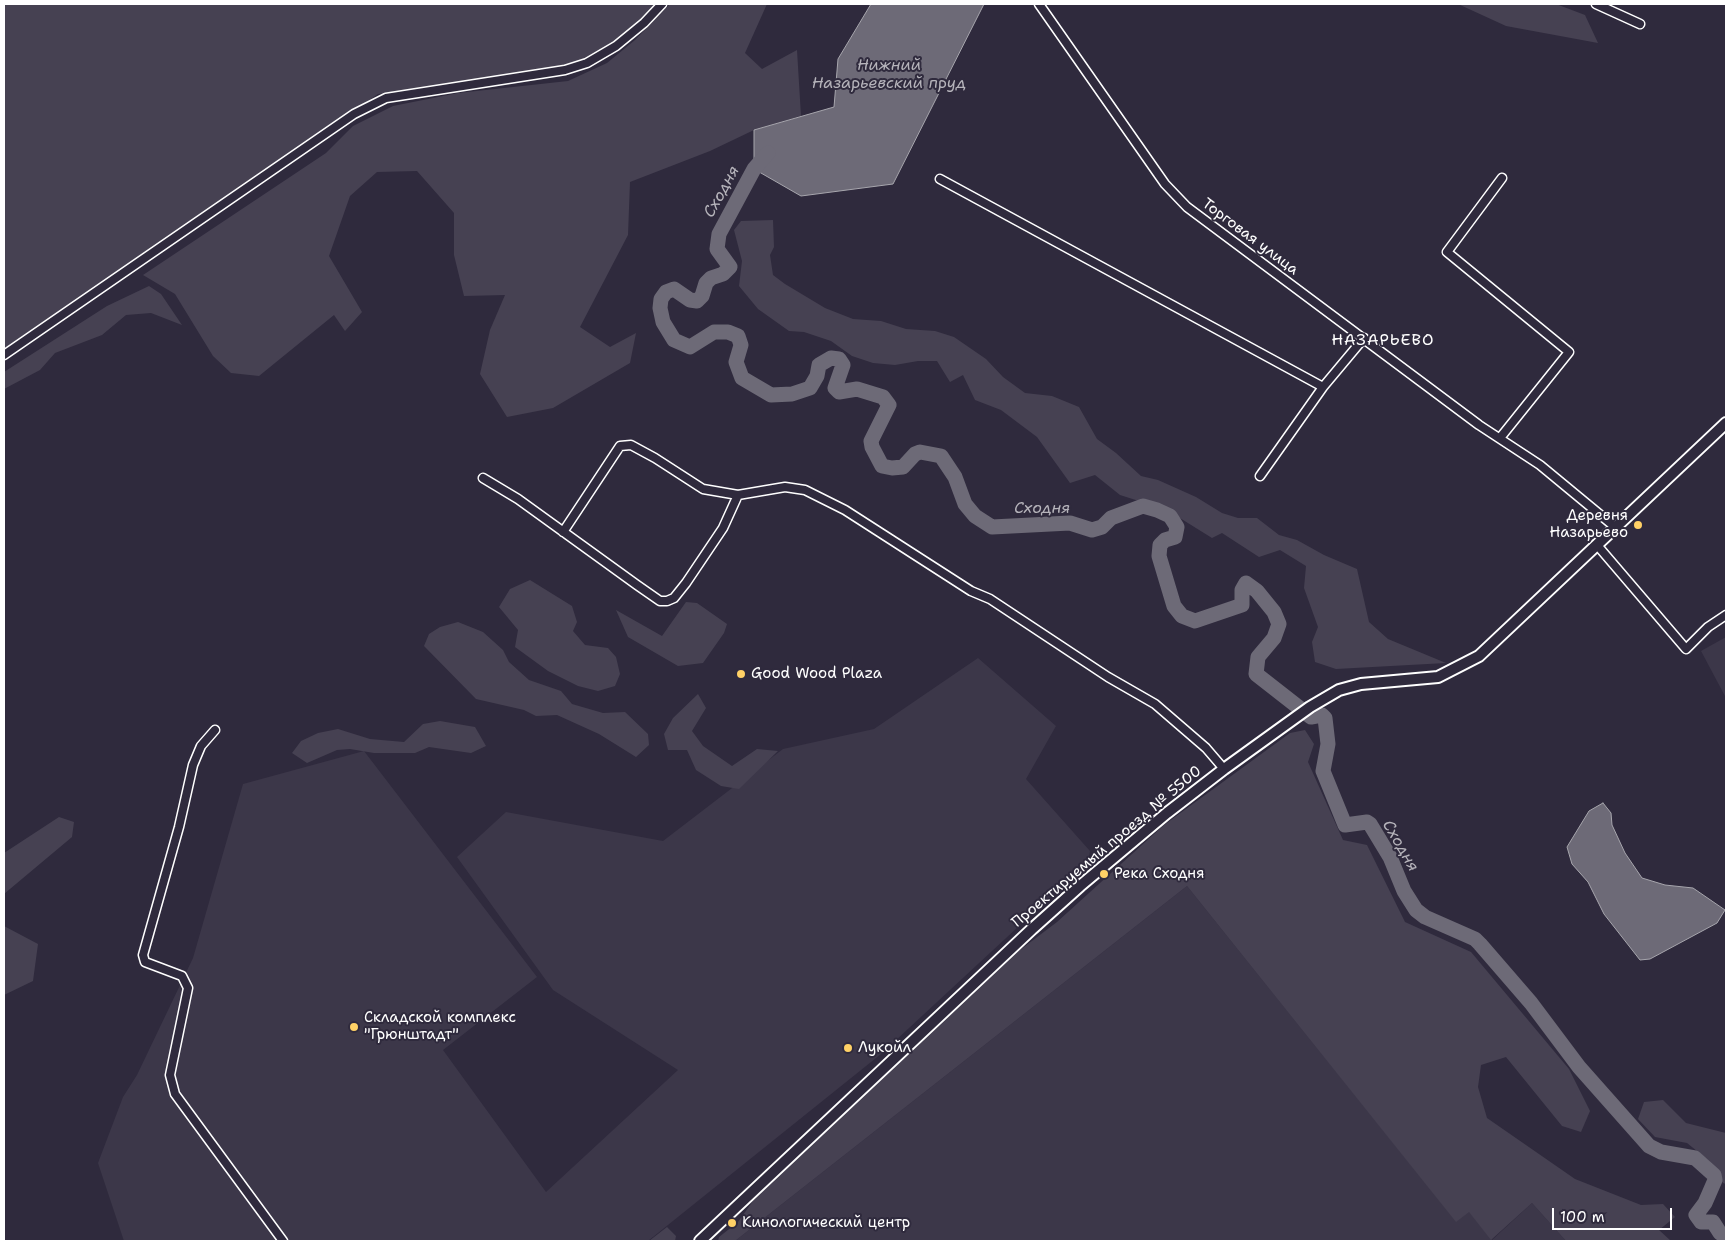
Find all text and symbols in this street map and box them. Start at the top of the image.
water label: Нижний Назарьевский пруд [812,56,966,94]
water label: Сходня [700,163,744,221]
street label: Торговая улица [1198,195,1302,279]
district label: НАЗАРЬЕВО [1330,331,1436,351]
water label: Сходня [1014,499,1070,519]
place label: Деревня Назарьево [1549,507,1628,542]
marker: Деревня Назарьево [1632,519,1644,531]
place label: Good Wood Plaza [751,665,882,683]
marker: Good Wood Plaza [735,668,747,680]
street label: Проектируемый проезд № 5500 [1008,762,1206,932]
water label: Сходня [1378,817,1422,875]
place label: Река Сходня [1114,865,1204,883]
marker: Река Сходня [1098,868,1110,880]
place label: Складской комплекс "Грюнштадт" [364,1009,516,1044]
marker: Складской комплекс "Грюнштадт" [348,1021,360,1033]
place label: Лукойл [858,1039,911,1057]
marker: Лукойл [842,1042,854,1054]
scale bar [1555,1198,1675,1230]
text: 100 m [1560,1207,1605,1227]
place label: Кинологический центр [742,1214,910,1232]
marker: Кинологический центр [726,1217,738,1229]

